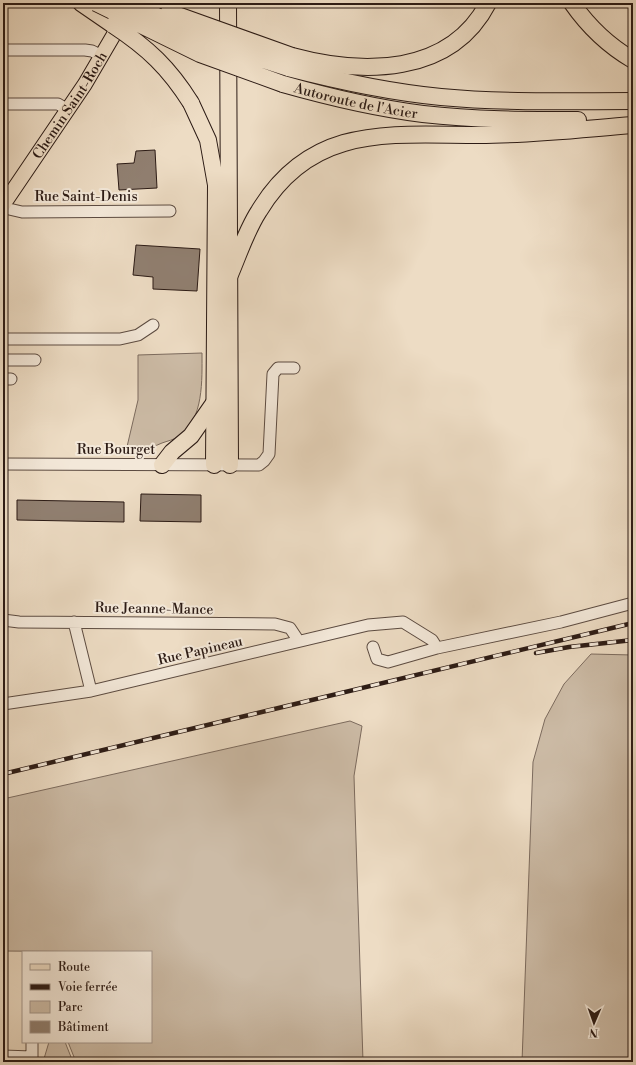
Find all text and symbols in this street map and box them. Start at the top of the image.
street label: Chemin Saint-Roch [29,48,112,163]
street label: Autoroute de l'Acier [291,79,419,123]
street label: Rue Saint-Denis [34,188,138,206]
street label: Rue Bourget [77,441,155,459]
street label: Rue Jeanne-Mance [94,599,214,619]
street label: Rue Papineau [156,632,245,669]
legend [22,951,152,1043]
text: Route [58,960,90,975]
text: Voie ferrée [57,980,118,995]
text: Parc [58,1000,83,1015]
north arrow [574,1003,614,1043]
text: Bâtiment [57,1020,109,1035]
text: N [589,1025,598,1039]

